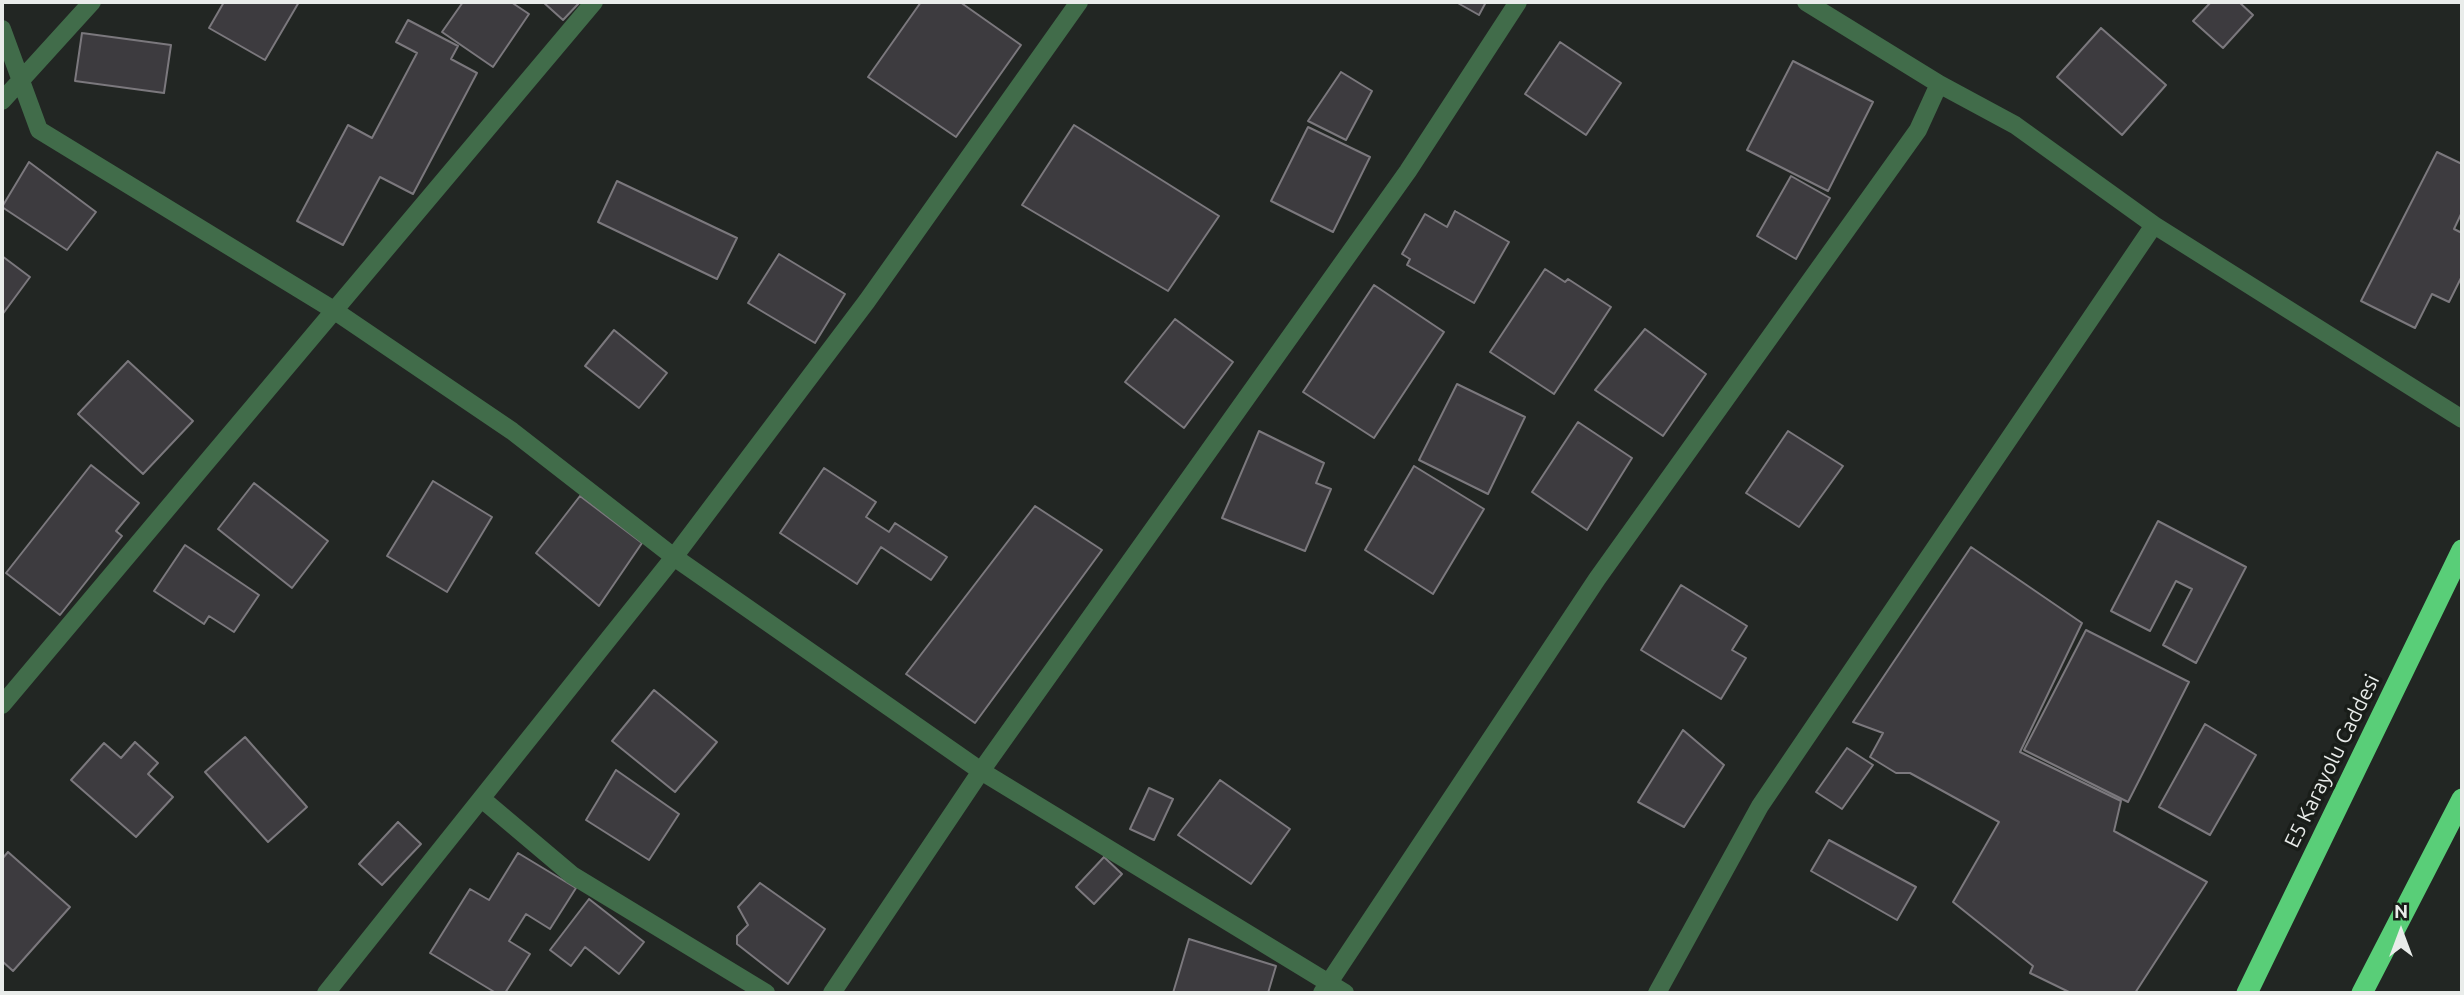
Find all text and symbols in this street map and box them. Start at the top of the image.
street label: E5 Karayolu Caddesi [2279,670,2385,852]
north arrow [2366,897,2436,967]
text: N [2394,900,2408,922]

